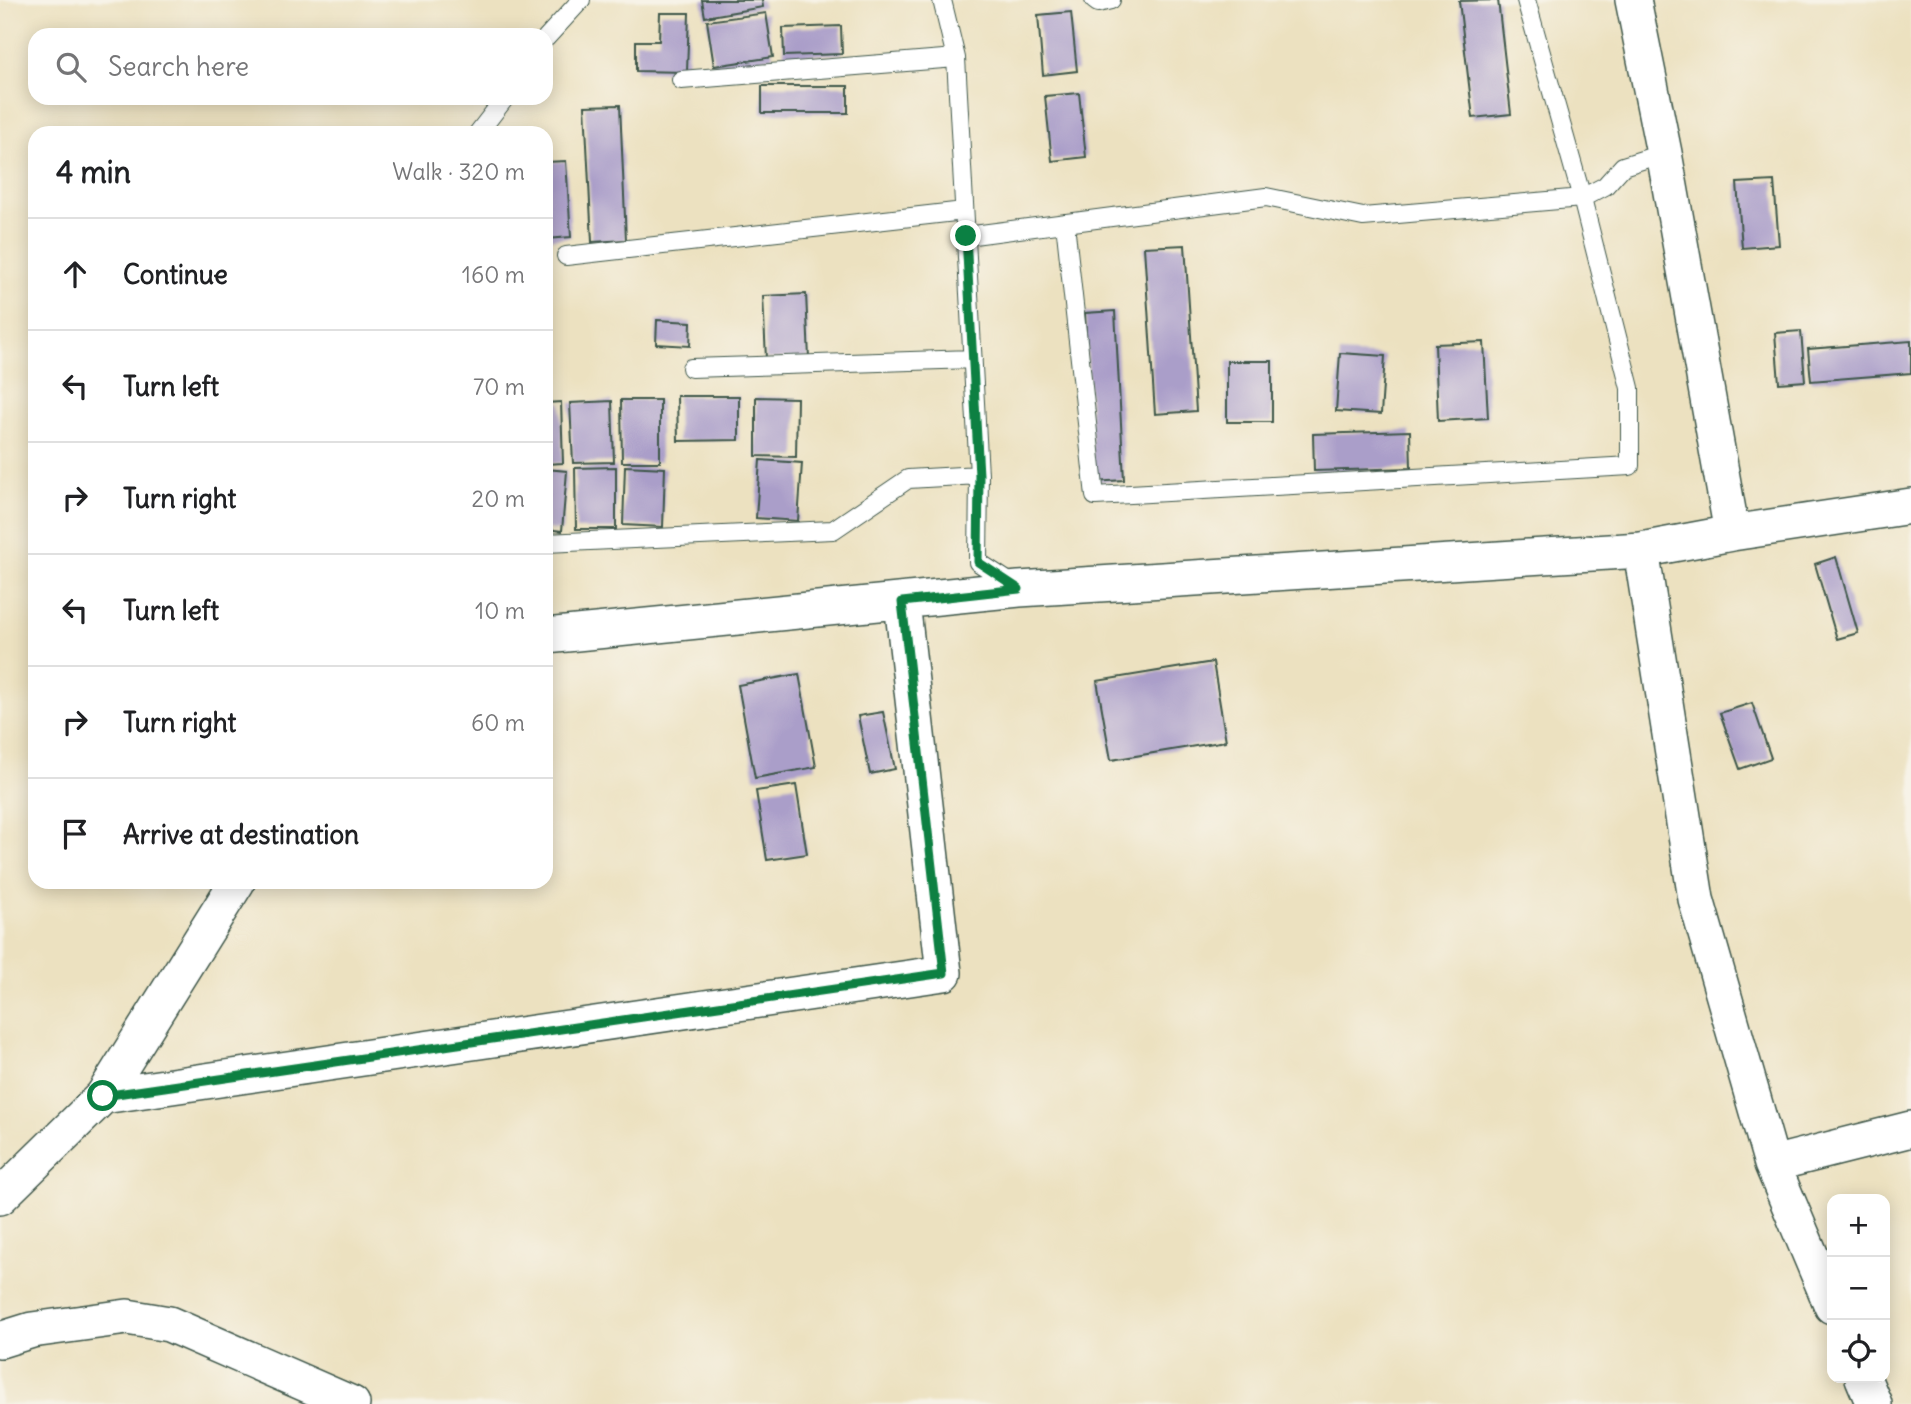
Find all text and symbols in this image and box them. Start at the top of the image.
search box [28,28,553,105]
icon: search [52,48,90,86]
text: Search here [108,50,249,83]
text: 4 min [56,153,131,191]
text: Walk · 320 m [392,157,525,186]
route end [950,220,981,251]
icon: ahead [56,255,94,293]
text: Continue [123,258,228,291]
text: 160 m [462,260,525,289]
icon: left [56,367,94,405]
text: Turn left [123,370,219,403]
text: 70 m [473,372,525,401]
icon: right [56,479,94,517]
text: Turn right [123,482,236,515]
text: 20 m [472,484,525,513]
icon: left [56,591,94,629]
text: Turn left [123,594,219,627]
text: 10 m [475,596,525,625]
icon: right [56,703,94,741]
text: Turn right [123,706,236,739]
text: 60 m [471,708,525,737]
icon: arrive [56,815,94,853]
text: Arrive at destination [123,818,359,851]
route start [87,1080,118,1111]
map controls [1827,1194,1890,1383]
button: + [1827,1194,1890,1257]
button: − [1827,1257,1890,1320]
button: locate [1827,1320,1890,1383]

